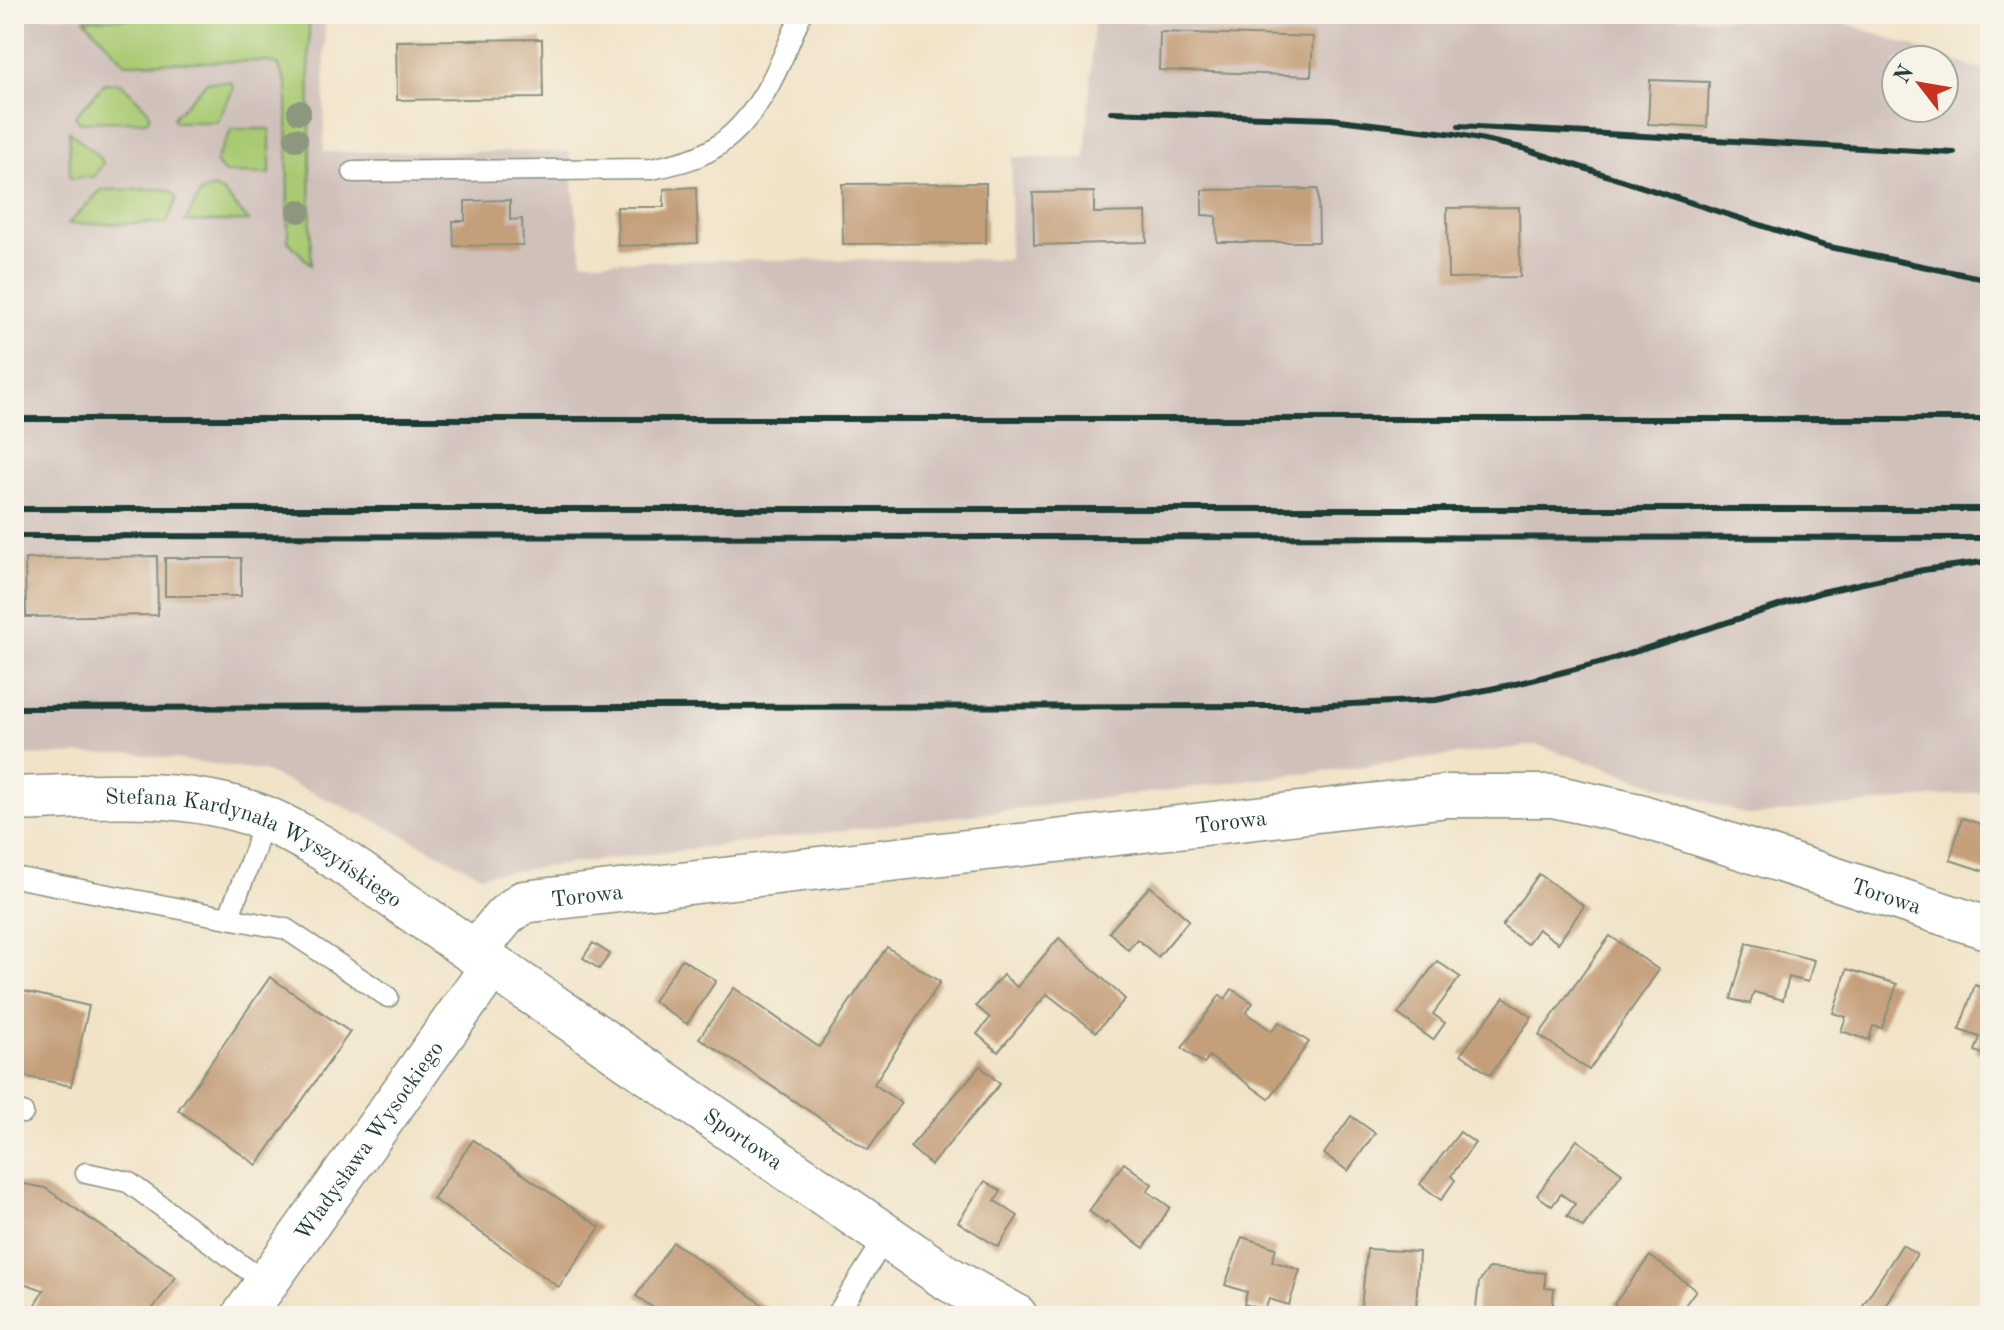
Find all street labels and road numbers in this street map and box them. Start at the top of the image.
street label: Stefana Kardynała Wyszyńskiego [105,786,406,912]
street label: Torowa [1194,808,1268,838]
street label: Torowa [1848,876,1924,919]
street label: Torowa [550,882,624,912]
street label: Władysława Wysockiego [292,1038,448,1245]
street label: Sportowa [699,1105,786,1175]

